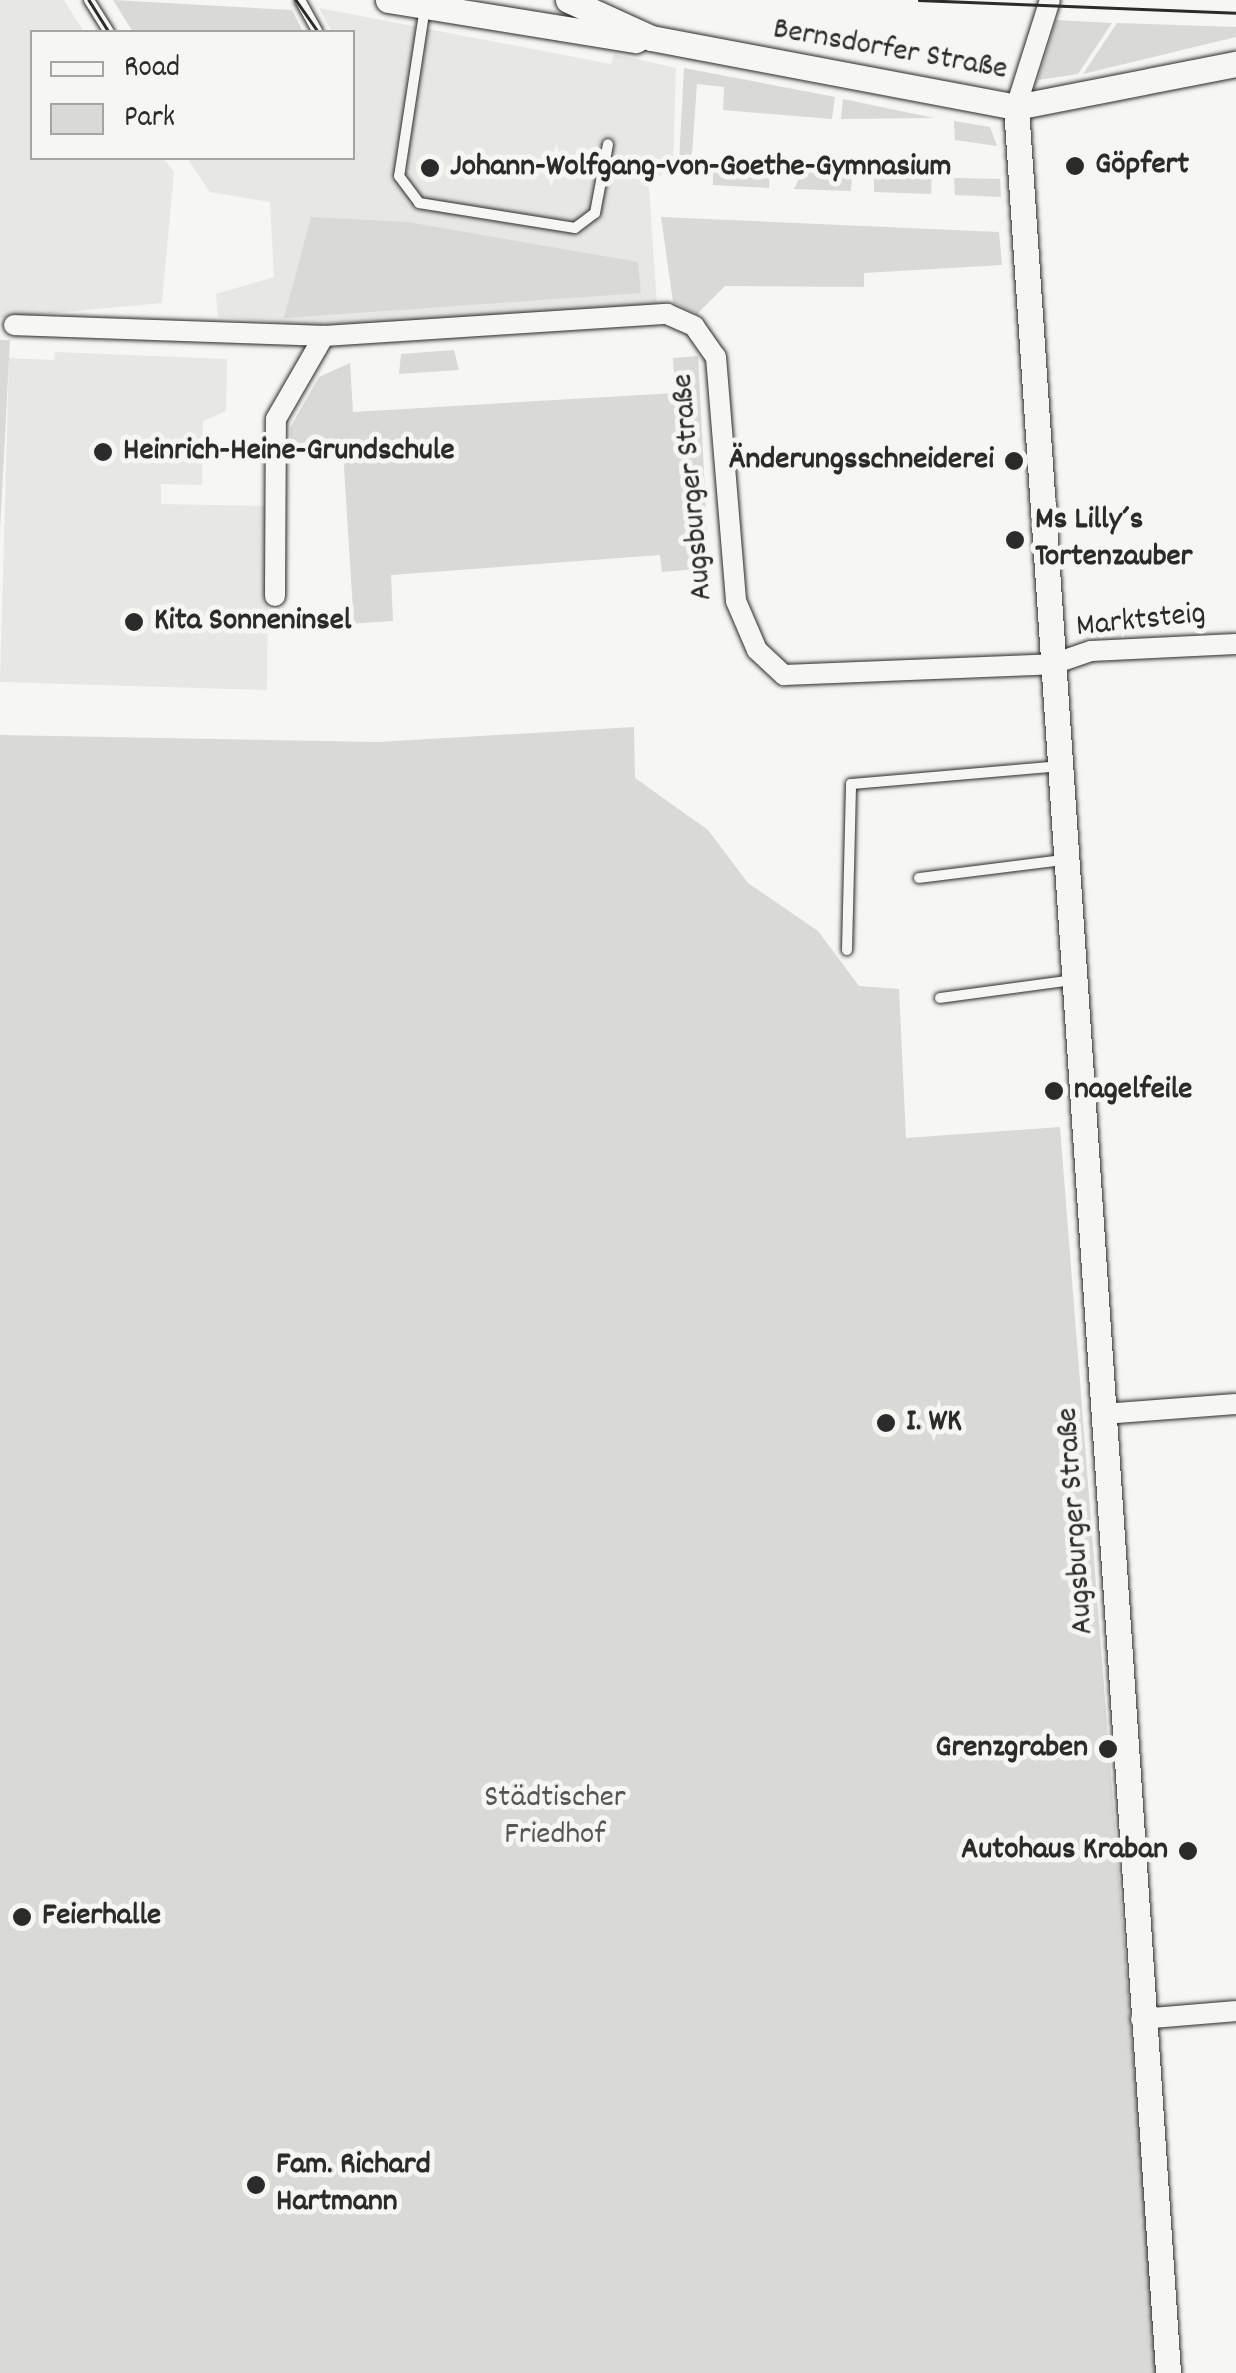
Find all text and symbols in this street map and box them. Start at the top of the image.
street label: Bernsdorfer Straße [770,12,1010,90]
legend [30,30,355,160]
text: Road [124,48,180,91]
text: Park [124,98,175,141]
place label: Göpfert [1095,147,1189,185]
place label: Johann-Wolfgang-von-Goethe-Gymnasium [450,149,952,187]
marker: Göpfert [1064,155,1086,177]
marker: Johann-Wolfgang-von-Goethe-Gymnasium [419,157,441,179]
street label: Augsburger Straße [665,372,723,602]
place label: Heinrich-Heine-Grundschule [123,433,455,471]
marker: Heinrich-Heine-Grundschule [92,441,114,463]
place label: Änderungsschneiderei [729,442,994,480]
marker: Änderungsschneiderei [1003,450,1025,472]
place label: Ms Lilly´s Tortenzauber [1035,503,1192,578]
marker: Ms Lilly´s Tortenzauber [1004,529,1026,551]
street label: Marktsteig [1074,596,1208,648]
place label: Kita Sonneninsel [154,603,351,641]
marker: Kita Sonneninsel [123,611,145,633]
place label: nagelfeile [1074,1072,1192,1110]
marker: nagelfeile [1043,1080,1065,1102]
place label: I. WK [906,1404,962,1442]
street label: Augsburger Straße [1050,1406,1104,1636]
marker: I. WK [875,1412,897,1434]
place label: Grenzgraben [935,1730,1088,1768]
marker: Grenzgraben [1097,1738,1119,1760]
park label: Städtischer Friedhof [484,1781,626,1856]
place label: Autohaus Kraban [961,1832,1168,1870]
marker: Autohaus Kraban [1177,1840,1199,1862]
place label: Feierhalle [42,1898,161,1936]
marker: Feierhalle [11,1906,33,1928]
place label: Fam. Richard Hartmann [276,2148,431,2223]
marker: Fam. Richard Hartmann [245,2174,267,2196]

